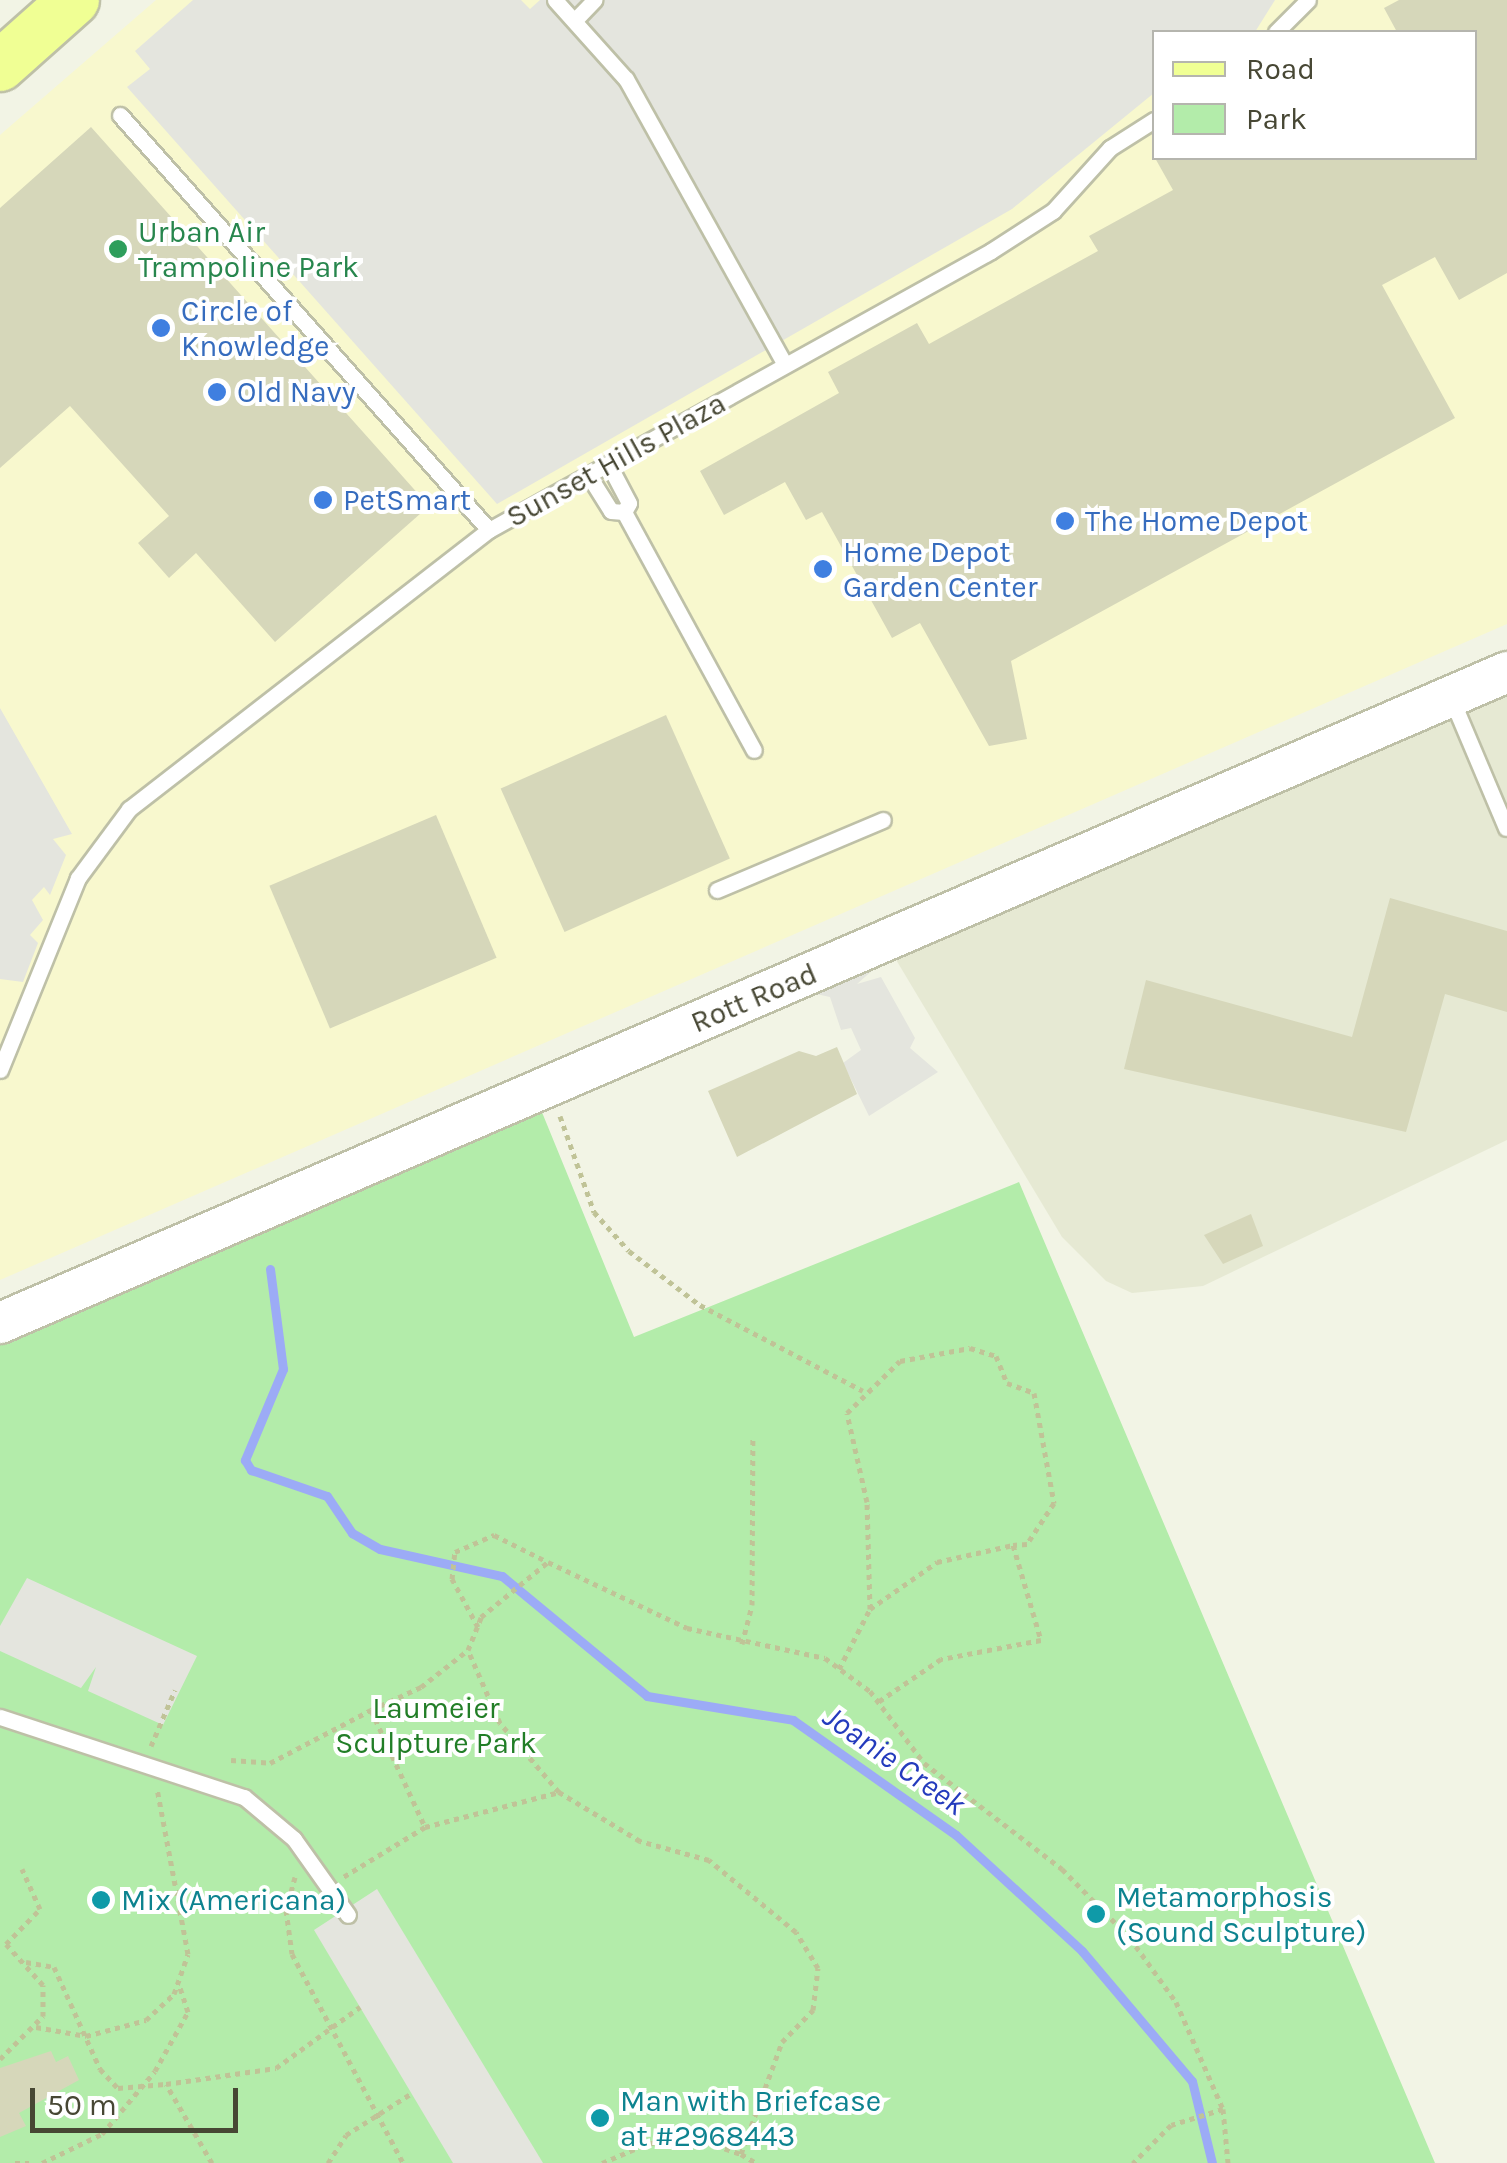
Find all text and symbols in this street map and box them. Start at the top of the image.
legend [1152,30,1477,160]
text: Road [1246,51,1315,87]
text: Park [1246,101,1307,137]
place label: Urban Air Trampoline Park [138,214,359,284]
marker: Urban Air Trampoline Park [107,238,129,260]
place label: Circle of Knowledge [181,293,329,364]
marker: Circle of Knowledge [150,317,172,339]
place label: Old Navy [237,374,356,410]
marker: Old Navy [206,381,228,403]
street label: Sunset Hills Plaza [500,385,732,535]
place label: PetSmart [343,482,471,518]
marker: PetSmart [312,489,334,511]
place label: The Home Depot [1085,503,1308,539]
marker: The Home Depot [1054,510,1076,532]
place label: Home Depot Garden Center [843,534,1038,604]
marker: Home Depot Garden Center [812,558,834,580]
street label: Rott Road [686,955,822,1041]
park label: Laumeier Sculpture Park [335,1690,537,1760]
water label: Joanie Creek [815,1698,973,1824]
place label: Metamorphosis (Sound Sculpture) [1116,1879,1366,1950]
place label: Mix (Americana) [121,1882,346,1918]
marker: Mix (Americana) [90,1889,112,1911]
marker: Metamorphosis (Sound Sculpture) [1085,1903,1107,1925]
scale bar [35,2068,242,2130]
place label: Man with Briefcase at #2968443 [620,2083,881,2154]
text: 50 m [47,2087,117,2123]
marker: Man with Briefcase at #2968443 [589,2107,611,2129]

